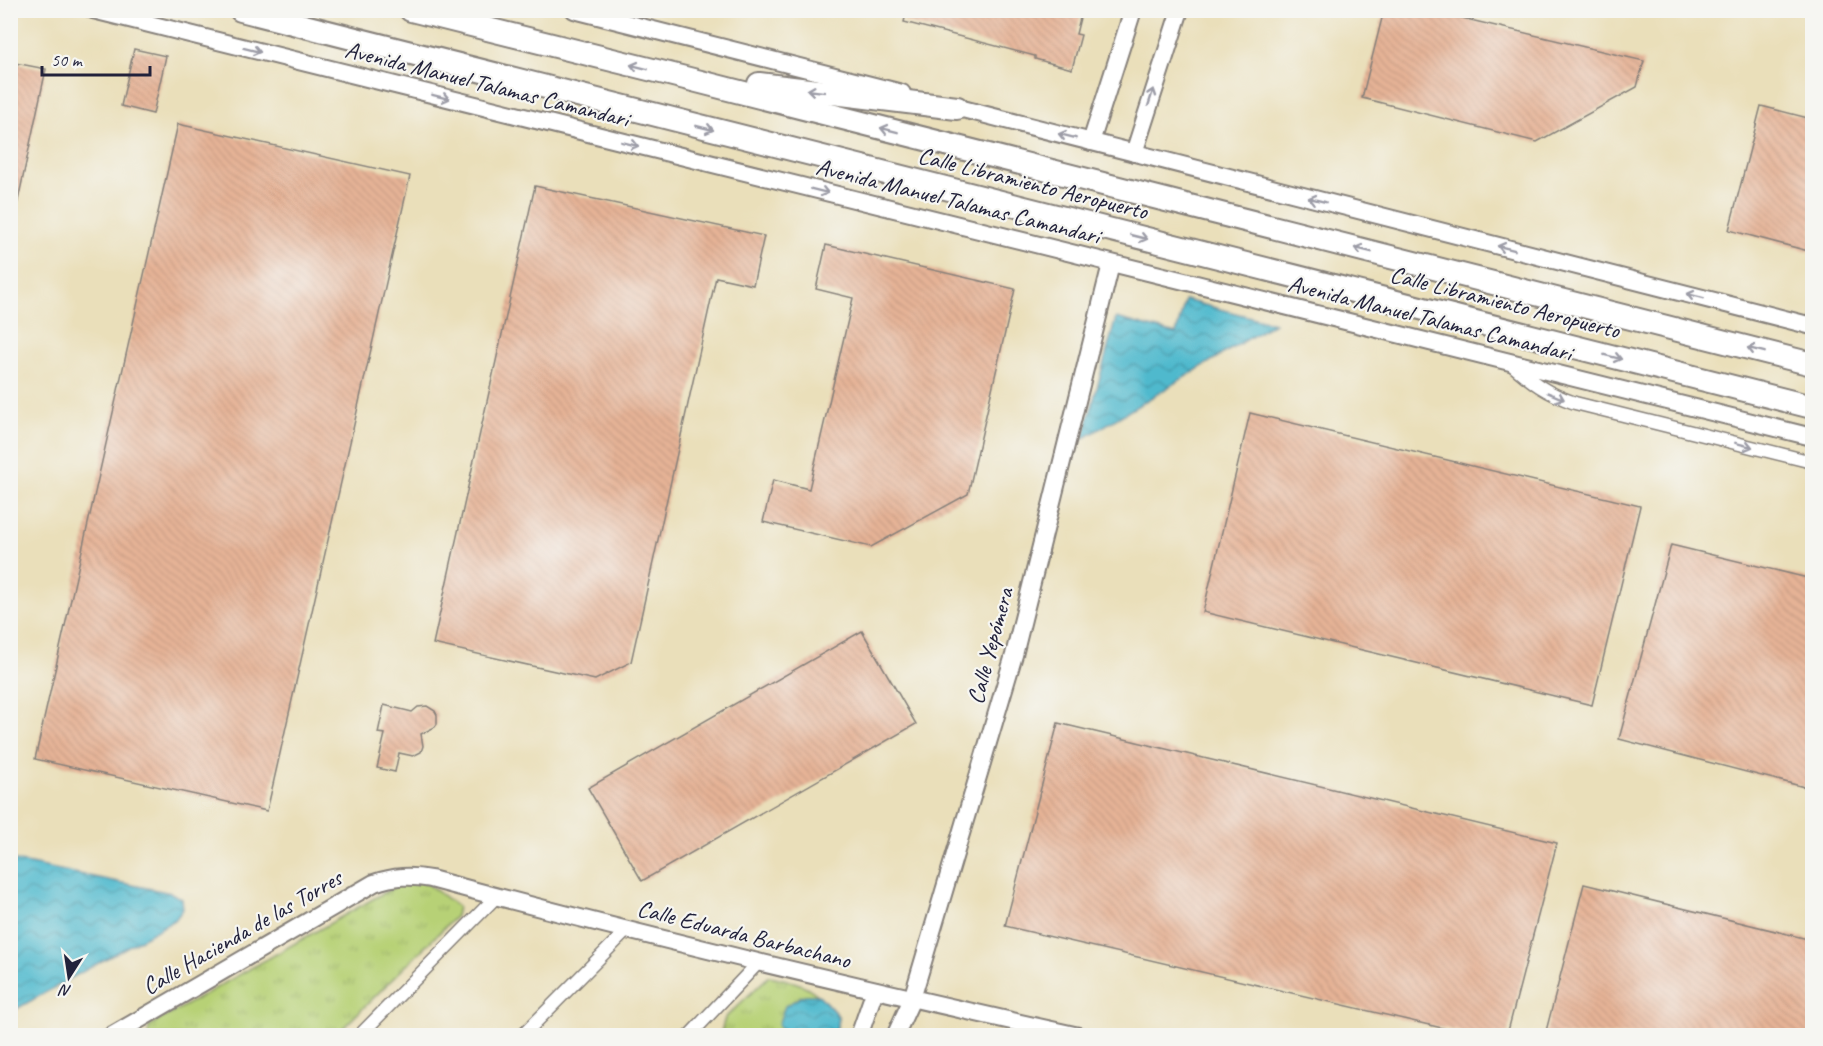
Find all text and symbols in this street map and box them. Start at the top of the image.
street label: Avenida Manuel Talamas Camandari [342,34,634,134]
scale bar [42,39,150,77]
one-way arrow [242,44,261,56]
text: 50 m [51,49,84,71]
one-way arrow [630,60,649,72]
one-way arrow [806,85,826,96]
one-way arrow [1147,88,1158,107]
one-way arrow [431,91,450,103]
one-way arrow [695,122,714,134]
one-way arrow [880,123,899,135]
one-way arrow [1058,129,1077,141]
one-way arrow [621,139,640,150]
street label: Calle Libramiento Aeropuerto [915,140,1152,226]
street label: Avenida Manuel Talamas Camandari [813,151,1105,251]
one-way arrow [810,186,829,198]
one-way arrow [1308,193,1327,205]
one-way arrow [1129,232,1148,243]
one-way arrow [1497,242,1516,254]
one-way arrow [1354,244,1373,255]
street label: Calle Libramiento Aeropuerto [1387,259,1624,345]
street label: Avenida Manuel Talamas Camandari [1285,268,1577,368]
one-way arrow [1686,290,1705,302]
one-way arrow [1747,343,1766,355]
one-way arrow [1603,351,1622,363]
one-way arrow [1546,391,1564,402]
one-way arrow [1734,440,1753,452]
street label: Calle Yepómera [960,583,1020,707]
street label: Calle Hacienda de las Torres [137,862,349,1001]
street label: Calle Eduarda Barbachano [634,893,855,975]
north arrow [39,947,99,1007]
text: N [56,979,73,1002]

